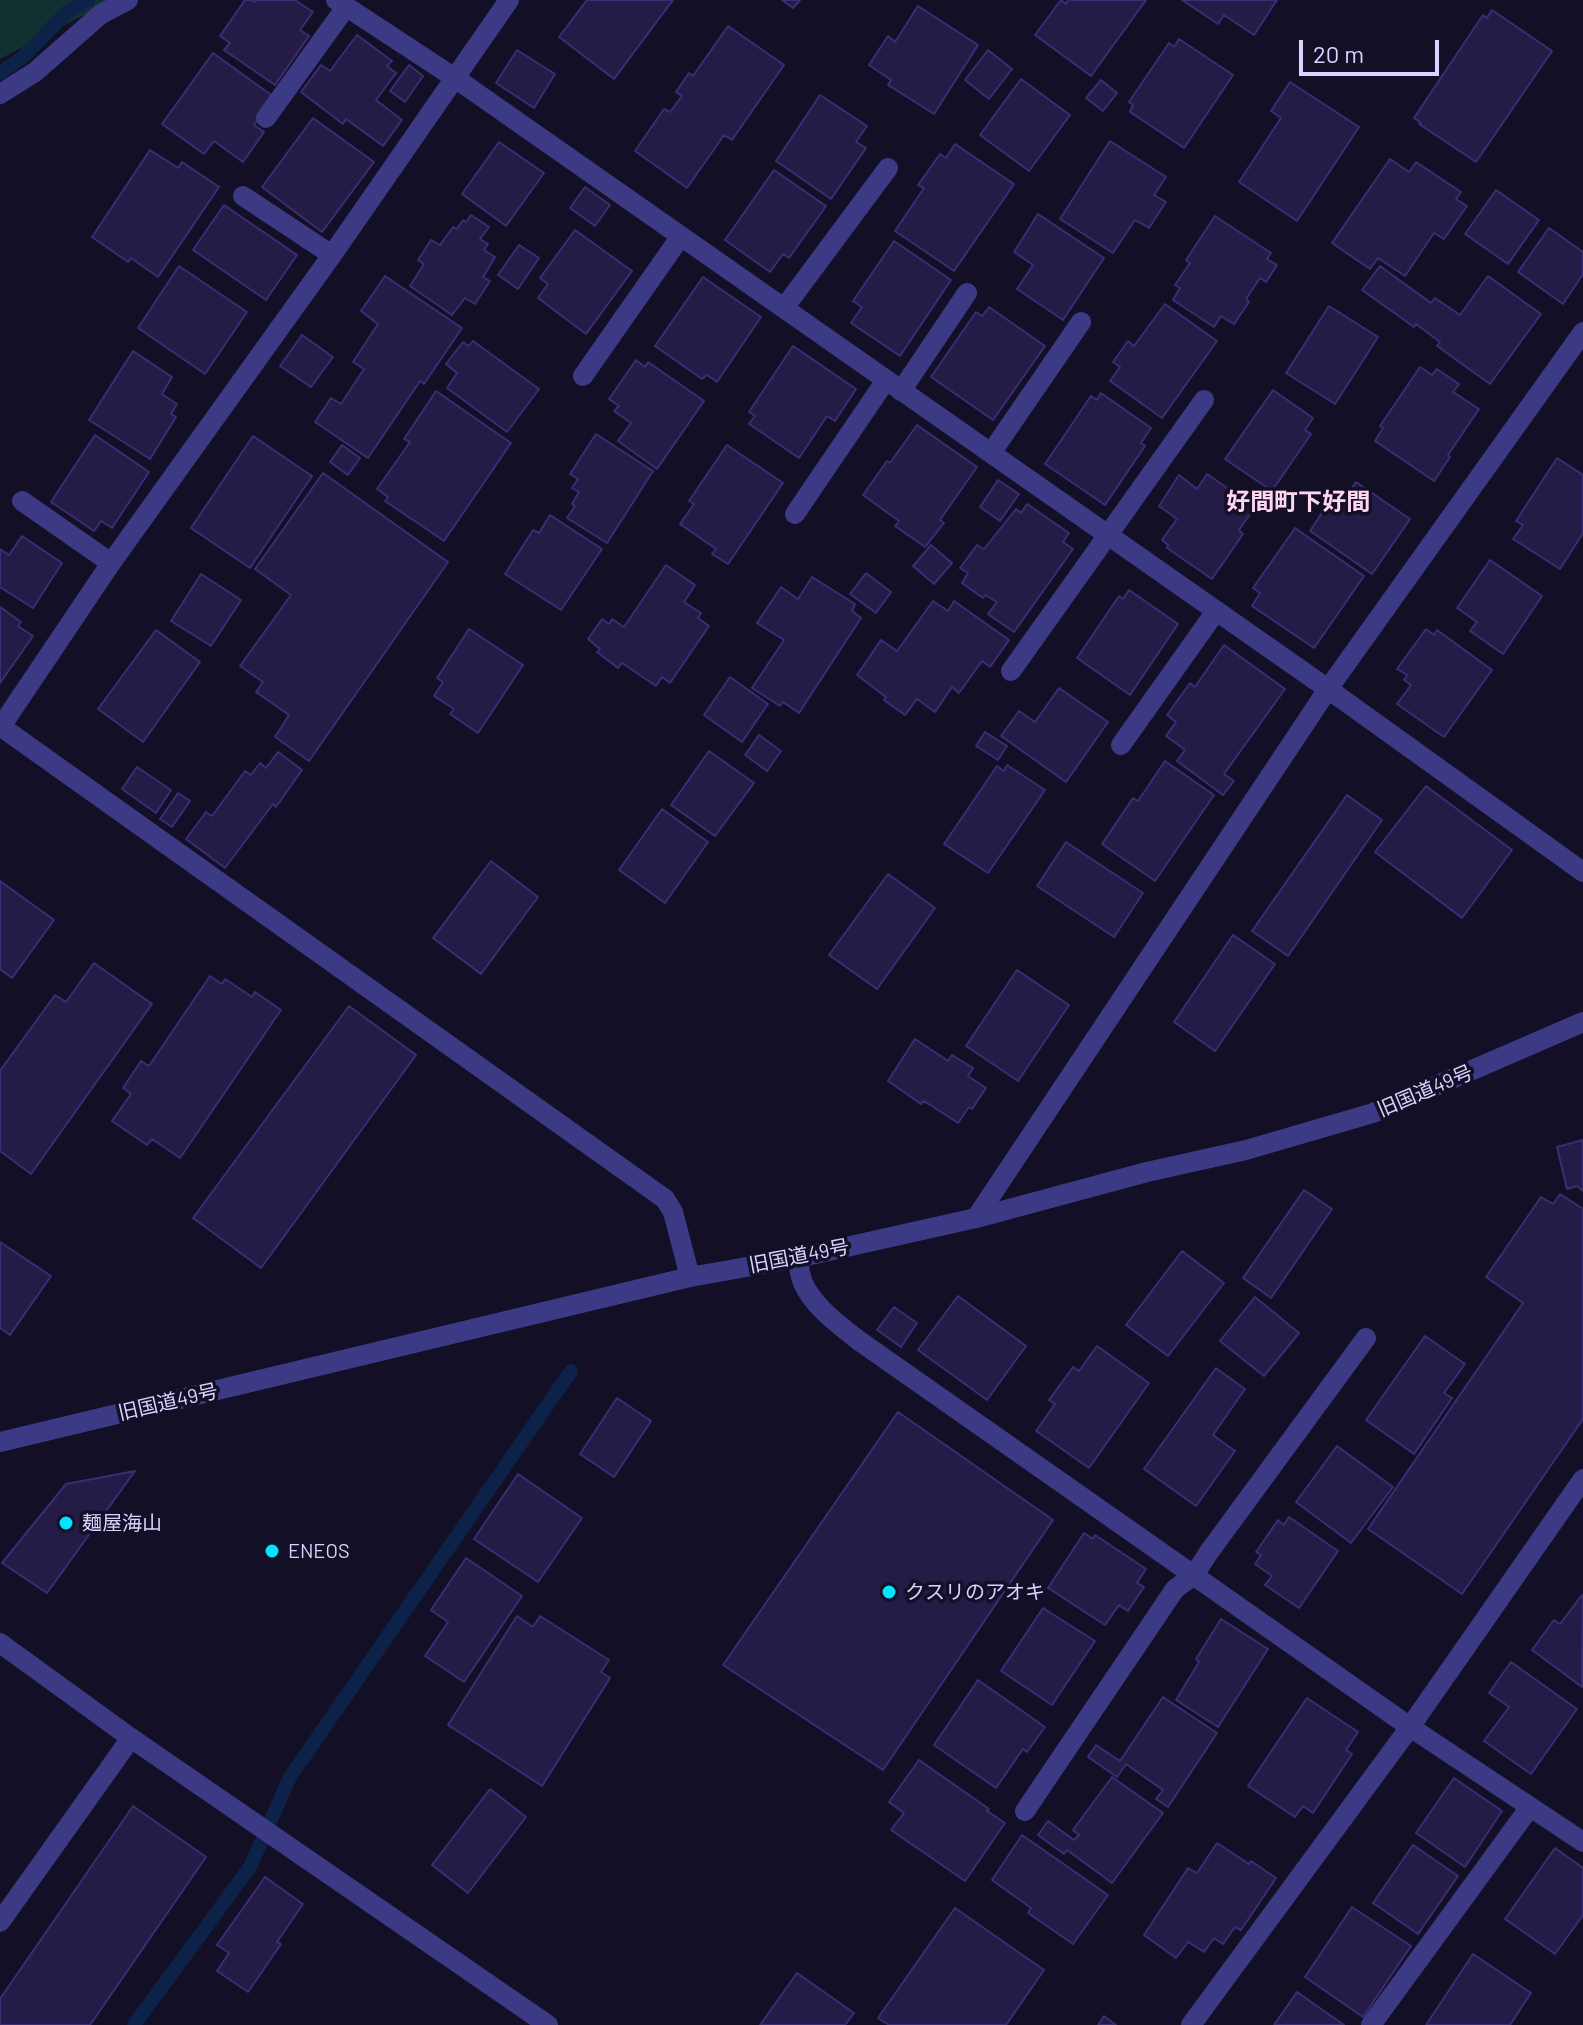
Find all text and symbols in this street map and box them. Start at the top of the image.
scale bar [1303,24,1443,74]
text: 20 m [1313,39,1364,68]
district label: 好間町下好間 [1226,488,1370,516]
street label: 旧国道49号 [1374,1060,1476,1122]
street label: 旧国道49号 [747,1235,851,1277]
street label: 旧国道49号 [116,1379,220,1425]
place label: 麺屋海山 [82,1511,162,1535]
marker: 麺屋海山 [57,1514,75,1532]
place label: ENEOS [288,1539,350,1563]
marker: ENEOS [263,1542,281,1560]
place label: クスリのアオキ [905,1580,1045,1604]
marker: クスリのアオキ [880,1583,898,1601]

